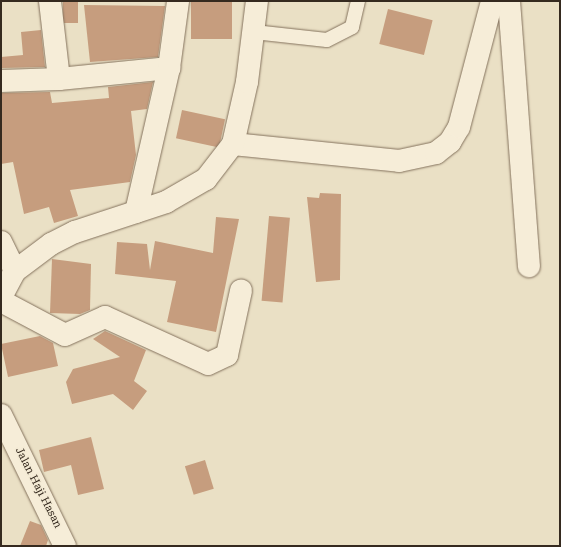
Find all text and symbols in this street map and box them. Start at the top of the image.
street label: Jalan Haji Hasan [12,445,64,531]

